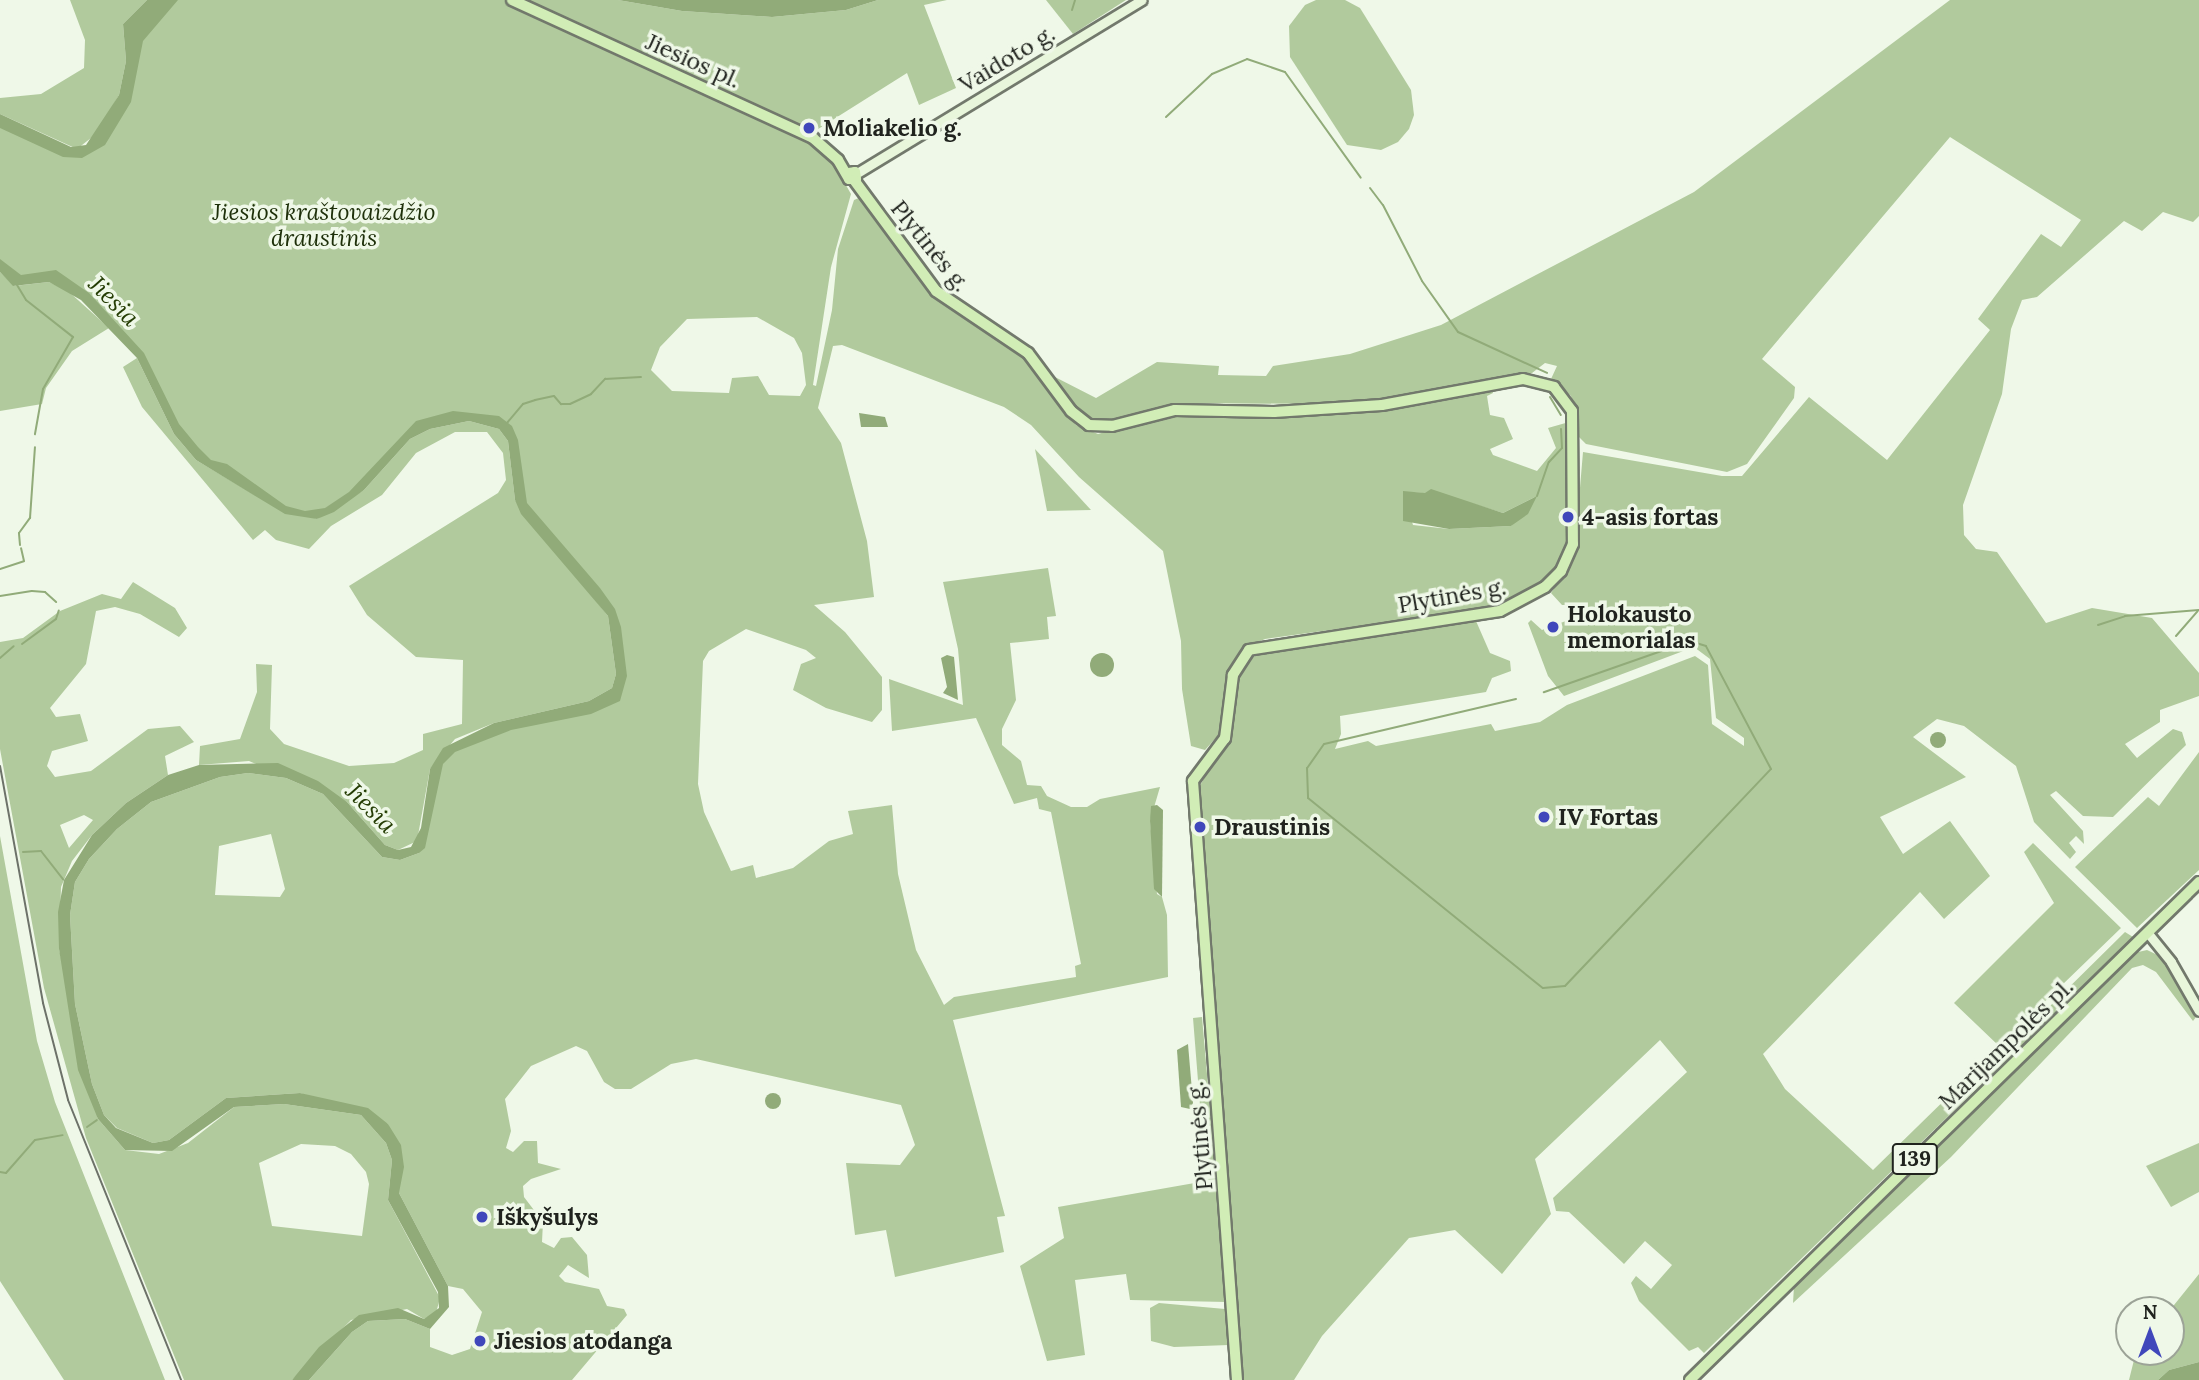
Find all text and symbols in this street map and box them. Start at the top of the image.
street label: Vaidoto g. [954,20,1060,98]
street label: Jiesios pl. [642,28,744,94]
place label: Moliakelio g. [823,114,962,142]
marker: Moliakelio g. [801,120,817,136]
street label: Plytinės g. [885,195,975,297]
park label: Jiesios kraštovaizdžio draustinis [213,198,435,252]
water label: Jiesia [83,270,145,332]
place label: 4-asis fortas [1582,503,1718,531]
marker: 4-asis fortas [1560,509,1576,525]
street label: Plytinės g. [1396,573,1508,619]
place label: Holokausto memorialas [1567,600,1696,654]
marker: Holokausto memorialas [1545,619,1561,635]
water label: Jiesia [340,777,402,839]
place label: IV Fortas [1558,803,1658,831]
marker: IV Fortas [1536,809,1552,825]
place label: Draustinis [1214,813,1330,841]
marker: Draustinis [1192,819,1208,835]
street label: Marijampolės pl. [1933,973,2079,1115]
street label: Plytinės g. [1181,1080,1219,1192]
road number: 139 [1890,1142,1940,1176]
place label: Iškyšulys [496,1203,598,1231]
marker: Iškyšulys [474,1209,490,1225]
north arrow [2115,1296,2185,1366]
text: N [2143,1300,2157,1324]
place label: Jiesios atodanga [494,1327,672,1355]
marker: Jiesios atodanga [472,1333,488,1349]

